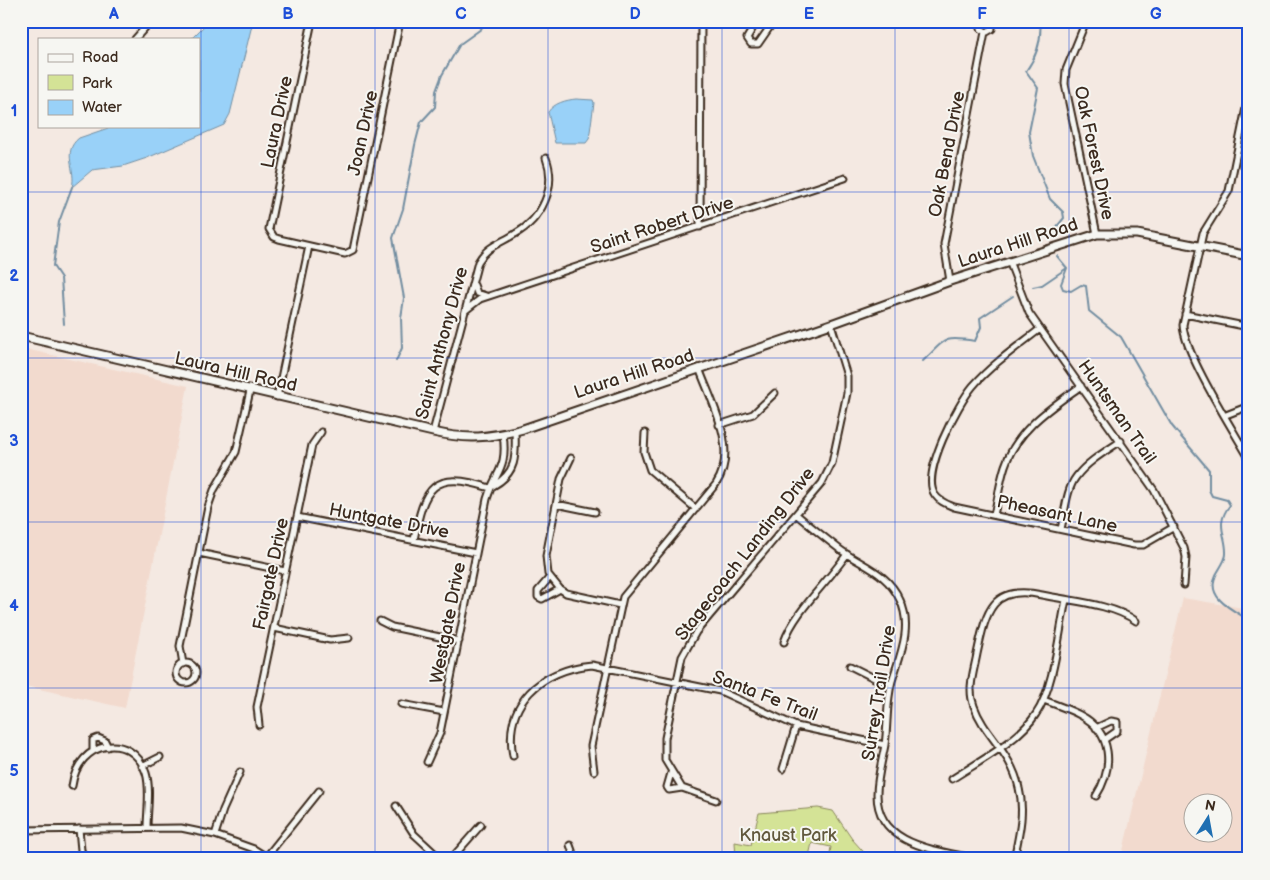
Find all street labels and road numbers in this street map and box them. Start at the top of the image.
street label: Laura Drive [257,74,297,170]
street label: Oak Forest Drive [1070,84,1118,222]
street label: Joan Drive [344,88,382,178]
street label: Oak Bend Drive [924,89,970,219]
street label: Saint Robert Drive [588,192,736,258]
street label: Laura Hill Road [955,214,1081,272]
street label: Saint Anthony Drive [412,264,473,422]
street label: Laura Hill Road [571,345,697,403]
street label: Laura Hill Road [173,348,299,396]
street label: Huntsman Trail [1074,356,1160,468]
street label: Stagecoach Landing Drive [671,463,819,645]
street label: Pheasant Lane [995,491,1119,537]
street label: Huntgate Drive [327,499,451,543]
street label: Fairgate Drive [249,516,293,632]
street label: Westgate Drive [426,560,470,686]
street label: Surrey Trail Drive [858,623,900,762]
street label: Santa Fe Trail [709,666,821,726]

